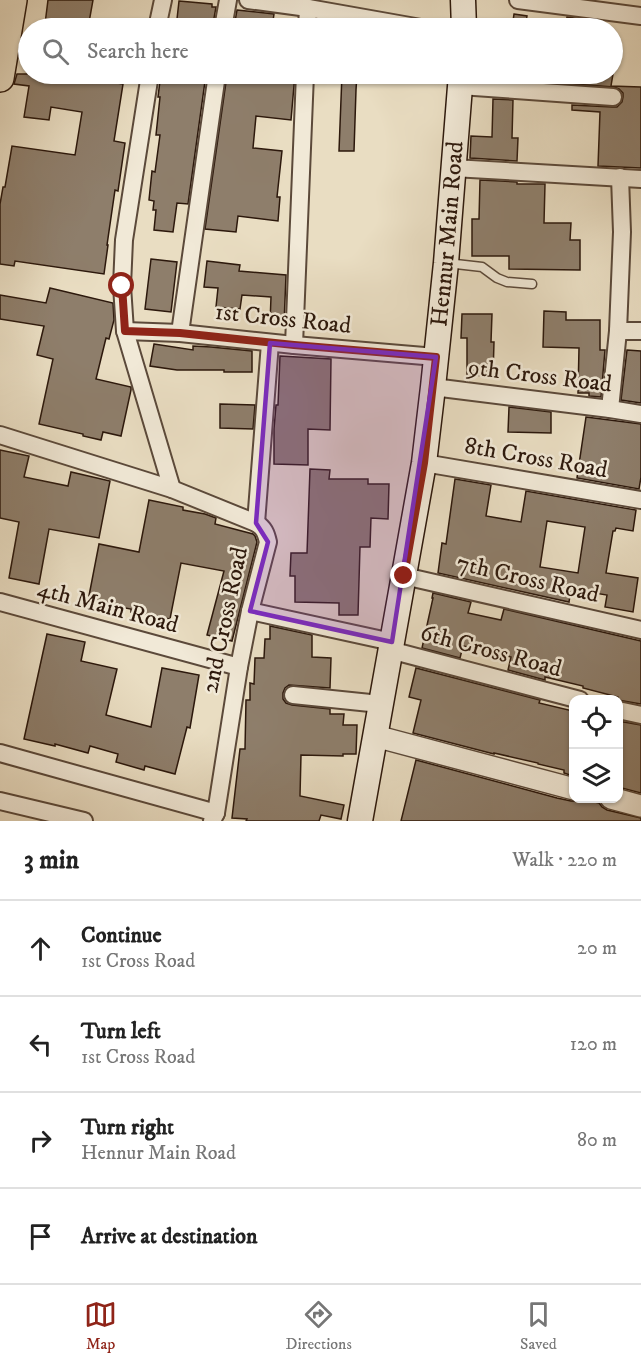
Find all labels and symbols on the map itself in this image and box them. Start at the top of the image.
street label: Hennur Main Road [424,140,471,328]
route start [108,272,134,298]
street label: 1st Cross Road [213,297,353,341]
street label: 9th Cross Road [465,352,614,400]
street label: 8th Cross Road [462,431,610,485]
street label: 2nd Cross Road [195,544,255,696]
street label: 7th Cross Road [454,548,602,610]
route end [390,562,416,588]
street label: 4th Main Road [34,574,182,640]
street label: 6th Cross Road [417,618,565,684]

